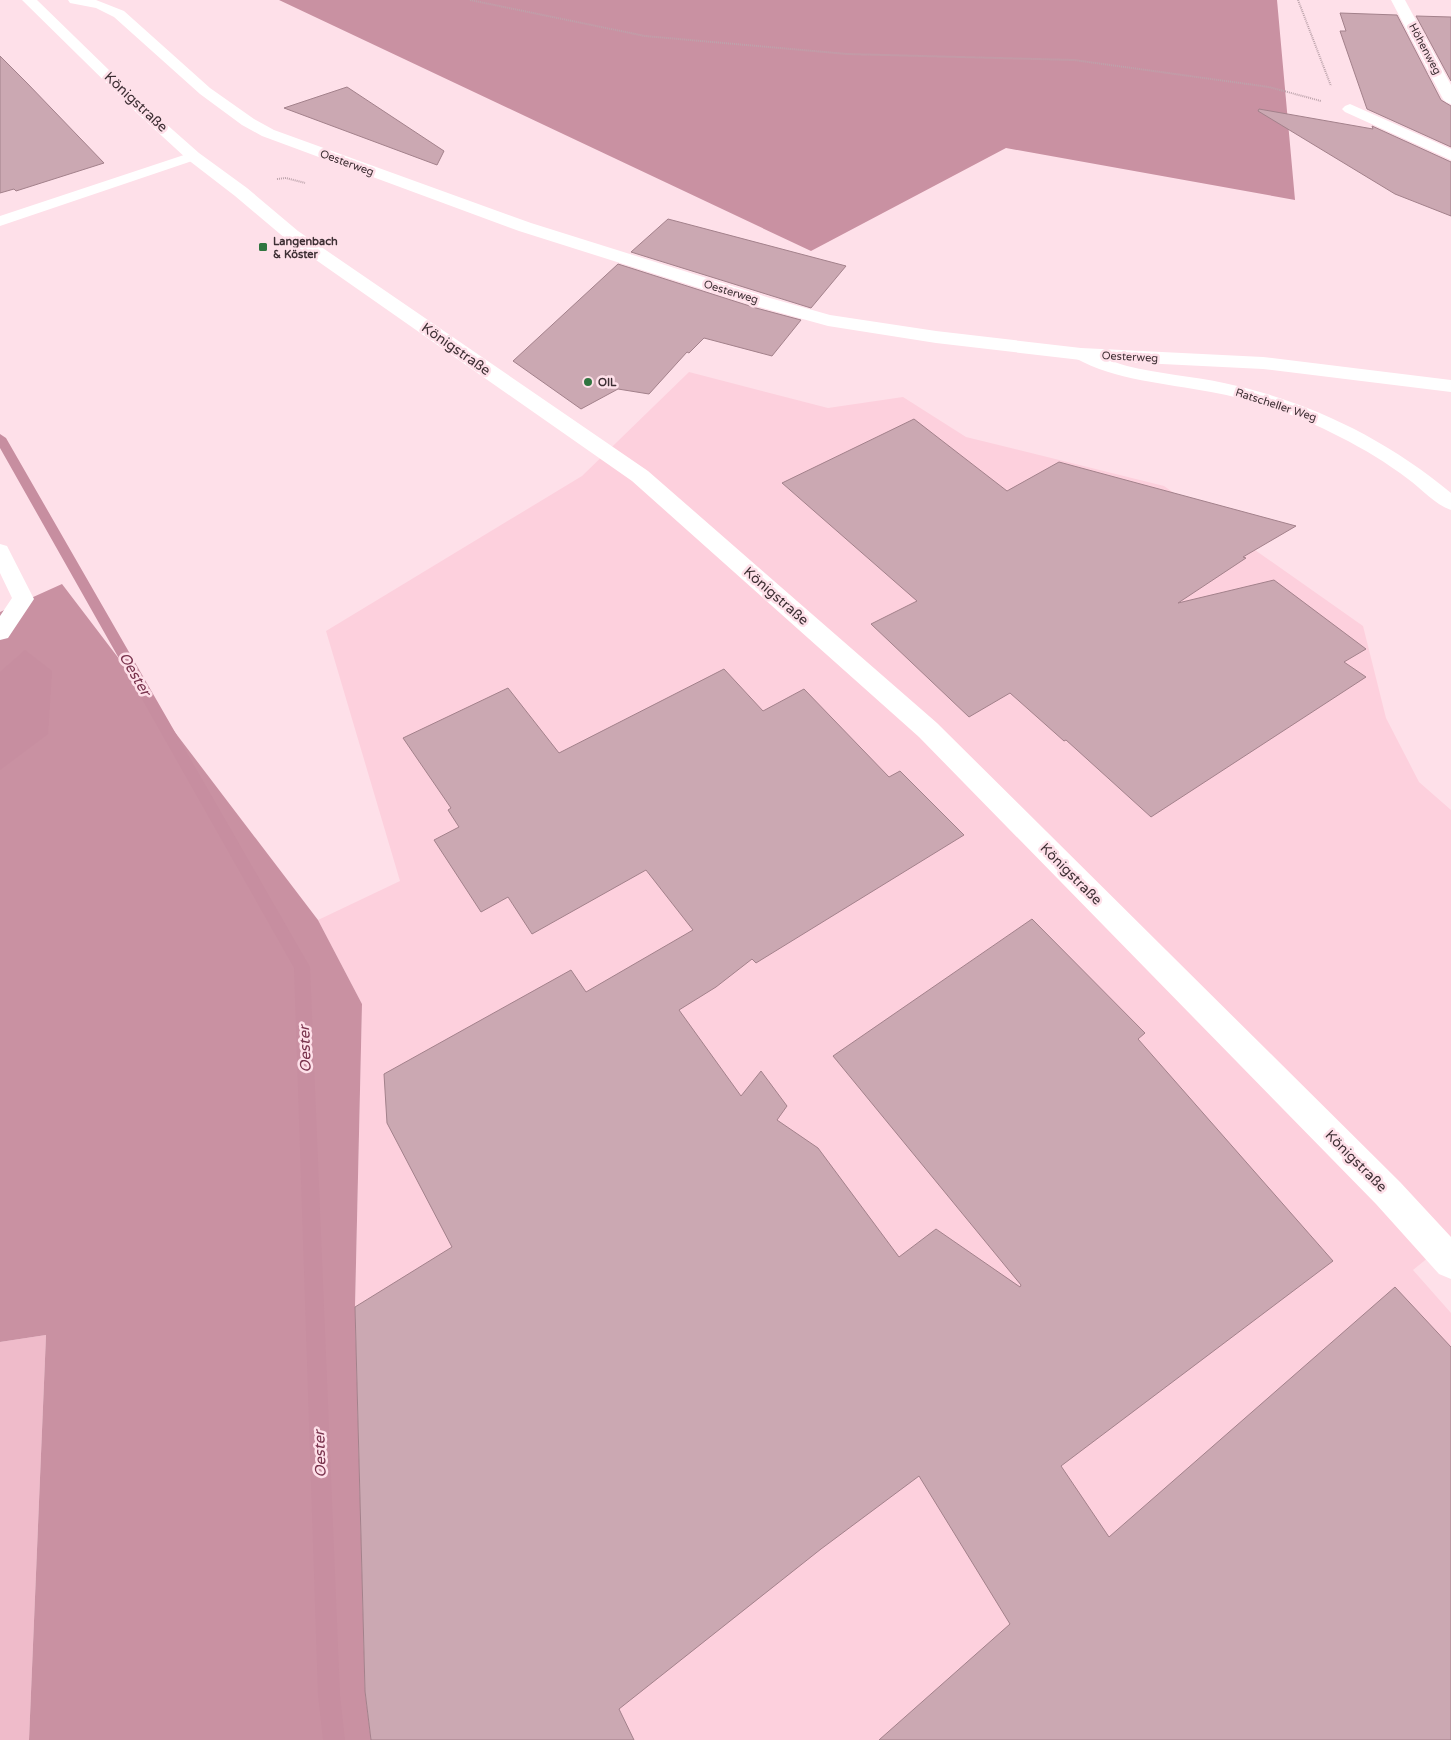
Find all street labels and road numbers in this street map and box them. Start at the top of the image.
street label: Höhenweg [1406,21,1444,77]
street label: Königstraße [101,68,171,136]
street label: Oesterweg [318,147,376,179]
street label: Oesterweg [702,278,760,306]
street label: Königstraße [418,319,494,379]
street label: Oesterweg [1101,349,1159,365]
street label: Ratscheller Weg [1234,386,1318,424]
street label: Königstraße [740,563,812,629]
street label: Königstraße [1037,840,1105,908]
street label: Königstraße [1322,1127,1390,1195]

